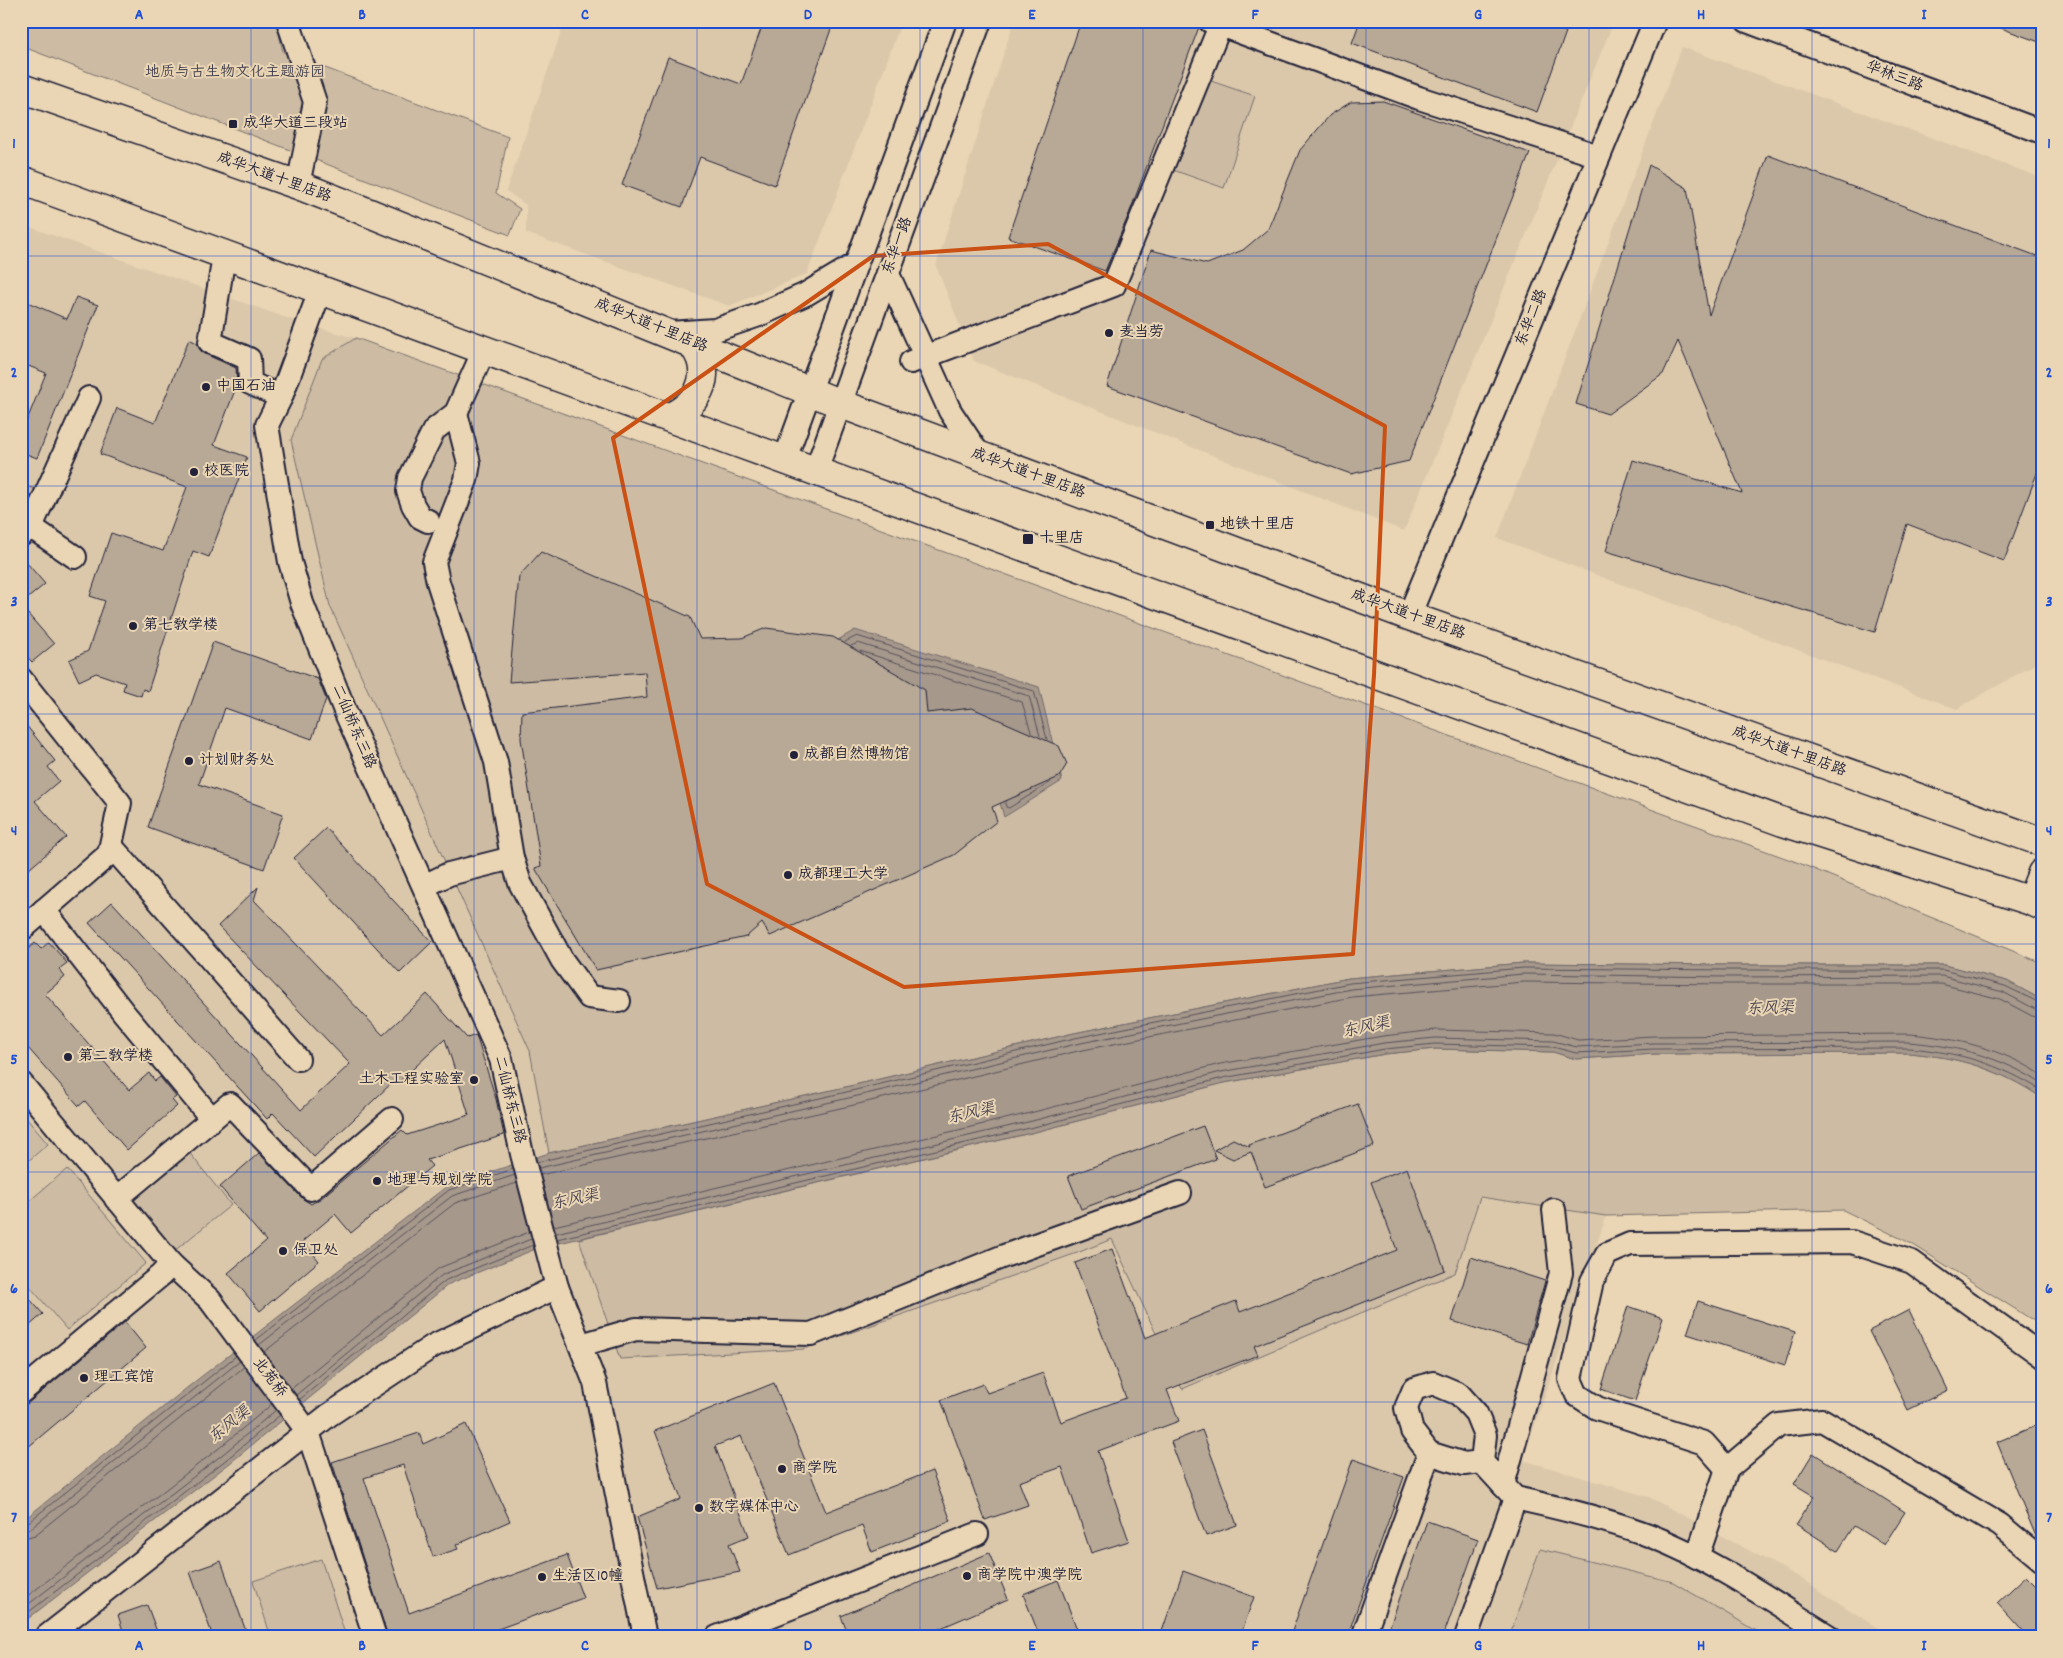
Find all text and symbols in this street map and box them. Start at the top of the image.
text: A [135,4,144,27]
text: B [358,4,366,27]
text: C [581,4,589,27]
text: D [804,4,813,27]
text: E [1028,4,1036,27]
text: F [1251,4,1259,27]
text: G [1474,4,1482,27]
text: H [1697,4,1705,27]
text: I [1922,4,1928,27]
street label: 华林三路 [1862,56,1926,98]
park label: 地质与古生物文化主题游园 [145,62,325,84]
place label: 成华大道三段站 [243,113,348,135]
marker: 成华大道三段站 [227,118,239,130]
text: 1 [12,133,16,156]
text: 1 [2047,133,2051,156]
street label: 成华大道十里店路 [214,147,334,209]
street label: 东华一路 [877,214,919,278]
street label: 东华二路 [1511,286,1553,350]
street label: 成华大道十里店路 [591,293,711,359]
place label: 麦当劳 [1119,322,1164,344]
marker: 麦当劳 [1103,327,1115,339]
text: 2 [11,362,18,385]
text: 2 [2046,362,2053,385]
place label: 中国石油 [216,376,276,398]
marker: 中国石油 [200,381,212,393]
street label: 成华大道十里店路 [968,443,1088,505]
place label: 校医院 [204,461,249,483]
marker: 校医院 [188,466,200,478]
place label: 地铁十里店 [1220,514,1295,536]
marker: 地铁十里店 [1204,519,1216,531]
place label: 十里店 [1039,528,1084,550]
marker: 十里店 [1021,532,1035,546]
street label: 成华大道十里店路 [1348,584,1468,646]
text: 3 [10,591,18,614]
text: 3 [2045,591,2053,614]
place label: 第七教学楼 [143,615,218,637]
marker: 第七教学楼 [127,620,139,632]
street label: 二仙桥东三路 [325,681,381,773]
street label: 成华大道十里店路 [1729,721,1849,783]
place label: 成都自然博物馆 [804,744,909,766]
marker: 成都自然博物馆 [788,749,800,761]
place label: 计划财务处 [199,750,274,772]
marker: 计划财务处 [183,755,195,767]
text: 4 [11,820,17,843]
text: 4 [2046,820,2052,843]
place label: 成都理工大学 [798,864,888,886]
marker: 成都理工大学 [782,869,794,881]
water label: 东风渠 [1746,997,1796,1021]
water label: 东风渠 [1340,1011,1394,1044]
place label: 第二教学楼 [78,1046,153,1068]
text: 5 [10,1049,18,1072]
text: 5 [2045,1049,2053,1072]
marker: 第二教学楼 [62,1051,74,1063]
street label: 二仙桥东三路 [487,1054,531,1146]
place label: 土木工程实验室 [359,1069,464,1091]
marker: 土木工程实验室 [468,1074,480,1086]
water label: 东风渠 [945,1097,999,1130]
place label: 地理与规划学院 [387,1170,492,1192]
marker: 地理与规划学院 [371,1175,383,1187]
water label: 东风渠 [549,1183,603,1216]
place label: 保卫处 [293,1240,338,1262]
marker: 保卫处 [277,1245,289,1257]
text: 6 [10,1278,18,1301]
text: 6 [2045,1278,2053,1301]
street label: 北苑桥 [247,1353,291,1403]
place label: 理工宾馆 [94,1367,154,1389]
marker: 理工宾馆 [78,1372,90,1384]
water label: 东风渠 [204,1400,257,1449]
place label: 商学院 [792,1458,837,1480]
marker: 商学院 [776,1463,788,1475]
place label: 数字媒体中心 [709,1497,799,1519]
marker: 数字媒体中心 [693,1502,705,1514]
text: 7 [11,1507,17,1530]
text: 7 [2046,1507,2052,1530]
place label: 商学院中澳学院 [977,1565,1082,1587]
place label: 生活区10幢 [552,1566,623,1588]
marker: 商学院中澳学院 [961,1570,973,1582]
marker: 生活区10幢 [536,1571,548,1583]
text: A [135,1635,144,1658]
text: B [358,1635,366,1658]
text: C [581,1635,589,1658]
text: D [804,1635,813,1658]
text: E [1028,1635,1036,1658]
text: F [1251,1635,1259,1658]
text: G [1474,1635,1482,1658]
text: H [1697,1635,1705,1658]
text: I [1922,1635,1928,1658]

